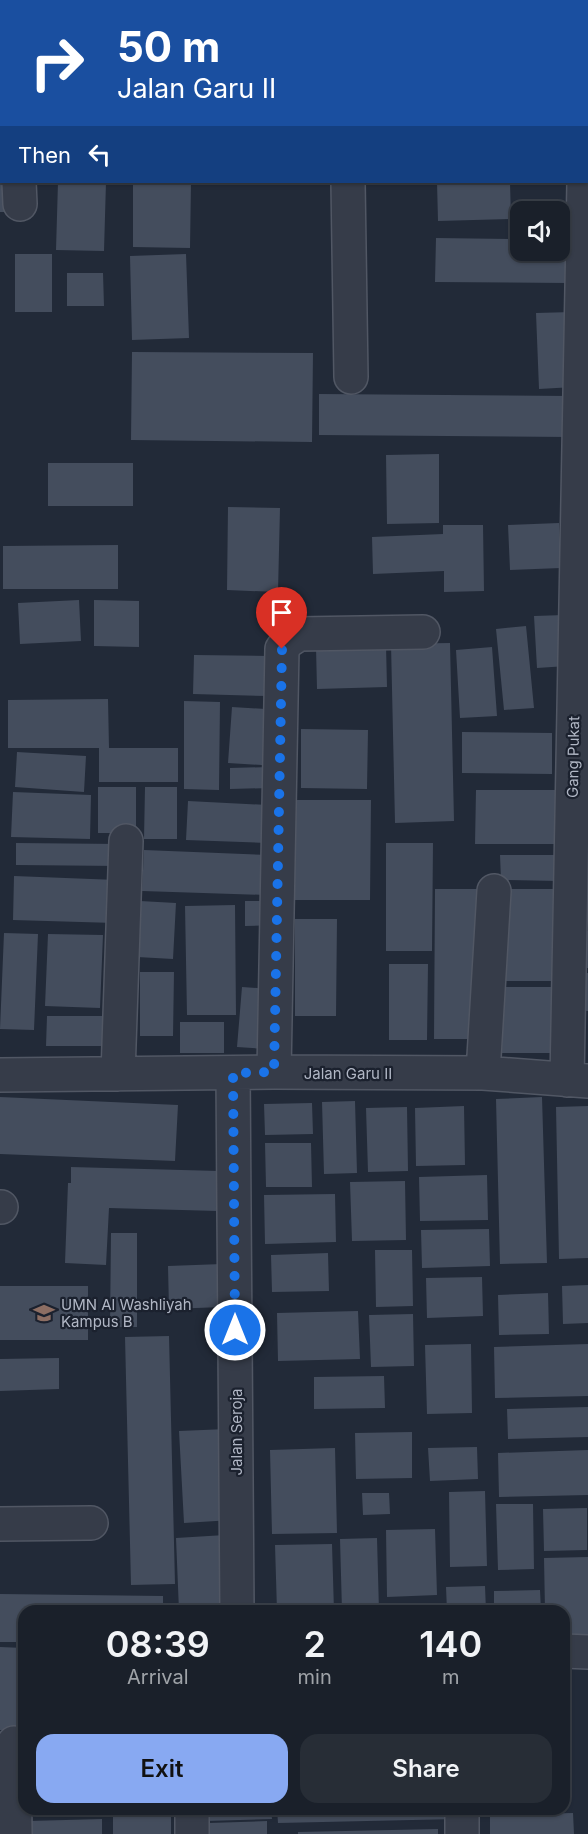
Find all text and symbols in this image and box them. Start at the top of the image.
text: 50 m [117,21,220,72]
icon: right [18,24,96,102]
text: Jalan Garu II [117,72,276,105]
icon: left [83,138,116,171]
text: Then [18,142,71,168]
map controls [510,201,570,261]
button: sound [510,201,570,261]
pin [256,587,307,649]
icon: arrive [265,596,298,629]
street label: Gang Pukat [563,716,583,798]
street label: Jalan Garu II [304,1064,392,1083]
place label: UMN Al Washliyah Kampus B [61,1295,192,1331]
position arrow [203,1298,267,1362]
school or university icon: UMN Al Washliyah Kampus B [32,1301,56,1325]
street label: Jalan Seroja [227,1389,246,1475]
text: 08:39 [106,1622,210,1666]
text: 2 [303,1622,326,1666]
text: 140 [419,1622,482,1666]
text: Arrival [127,1665,189,1689]
text: min [298,1665,332,1689]
text: m [442,1665,460,1689]
button: Exit [36,1734,288,1803]
button: Share [300,1734,552,1803]

